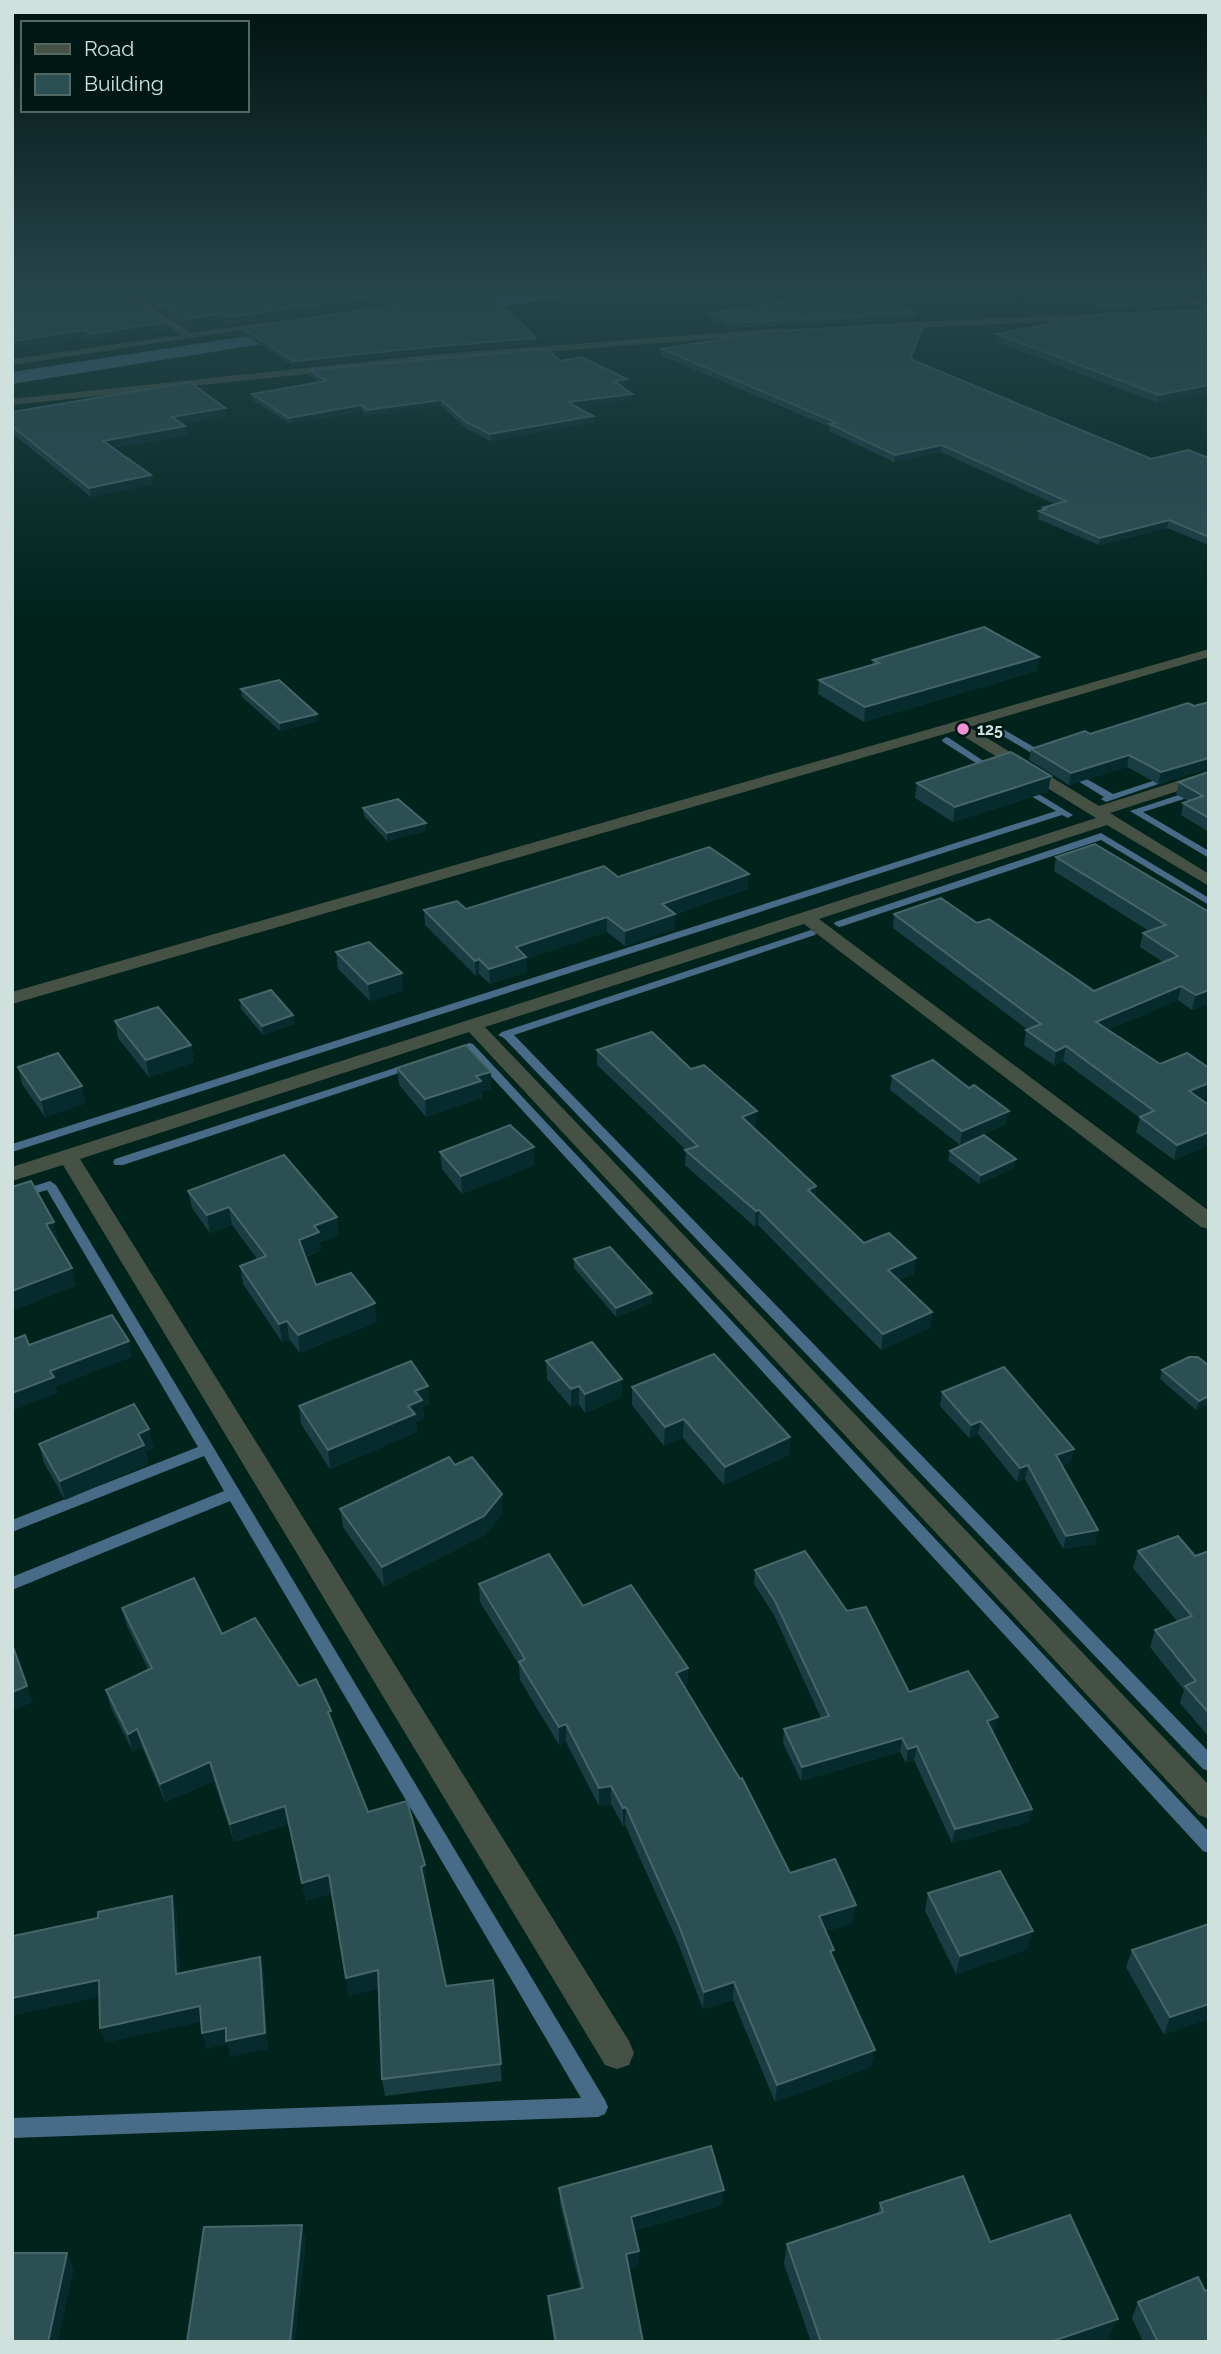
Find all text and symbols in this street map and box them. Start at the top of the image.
legend [21,21,248,112]
text: Road [84,36,134,61]
text: Building [84,71,164,96]
place label: 125 [977,720,1003,739]
marker: 125 [955,721,971,737]

